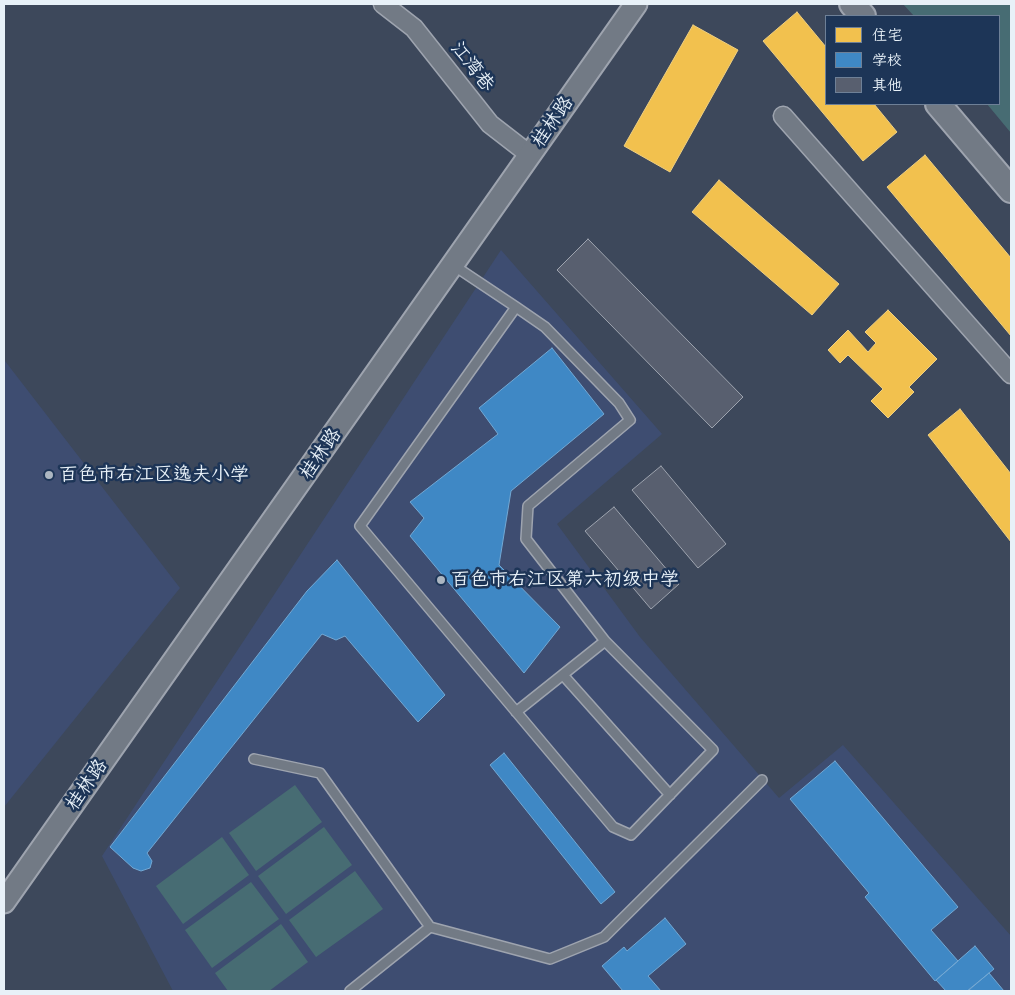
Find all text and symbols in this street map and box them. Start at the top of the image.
legend [825,15,1000,105]
text: 住宅 [872,25,902,45]
street label: 江湾巷 [445,38,499,96]
text: 学校 [872,50,902,70]
text: 其他 [872,75,902,95]
street label: 桂林路 [527,92,579,152]
street label: 桂林路 [295,424,347,484]
place label: 百色市右江区逸夫小学 [59,464,249,486]
marker: 百色市右江区逸夫小学 [43,469,55,481]
place label: 百色市右江区第六初级中学 [451,569,679,591]
marker: 百色市右江区第六初级中学 [435,574,447,586]
street label: 桂林路 [61,755,113,815]

